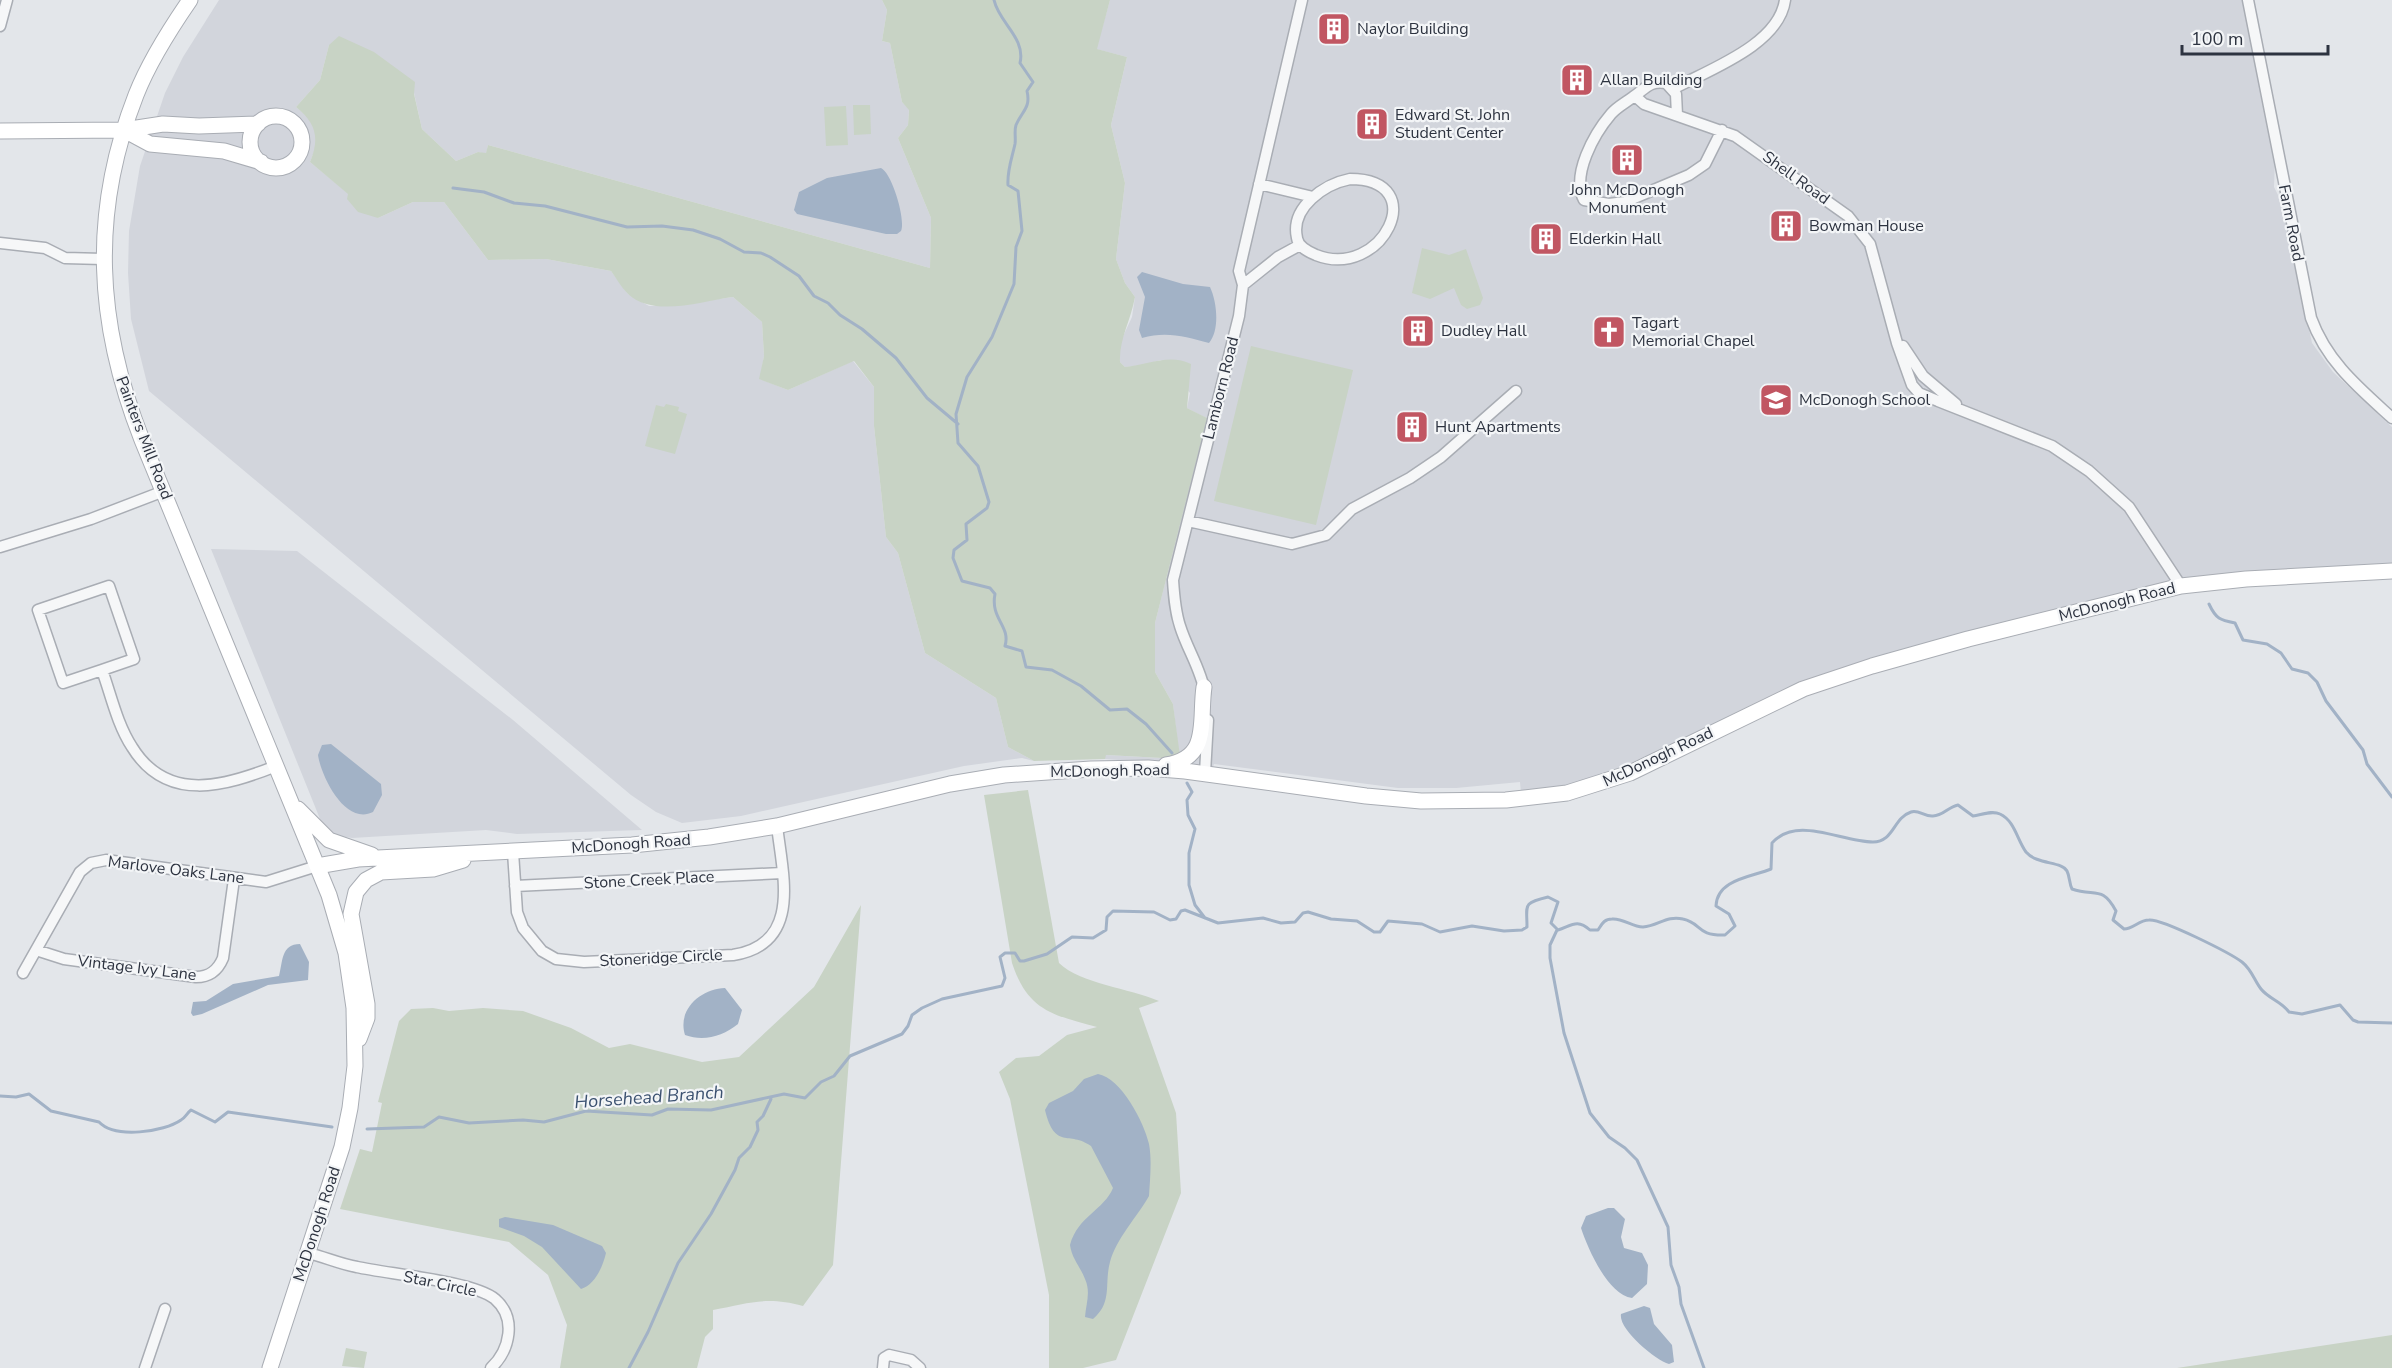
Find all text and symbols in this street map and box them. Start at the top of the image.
building icon: Naylor Building [1316,11,1352,47]
place label: Naylor Building [1357,18,1469,40]
scale bar [2182,18,2328,56]
text: 100 m [2191,27,2243,51]
building icon: Allan Building [1559,62,1595,98]
place label: Allan Building [1600,69,1702,91]
place label: Edward St. John Student Center [1395,104,1510,144]
building icon: Edward St. John Student Center [1354,106,1390,142]
building icon: John McDonogh Monument [1609,142,1645,178]
street label: Shell Road [1758,146,1834,210]
place label: John McDonogh Monument [1569,179,1684,219]
street label: Farm Road [2273,183,2309,263]
building icon: Bowman House [1768,208,1804,244]
place label: Bowman House [1809,215,1924,237]
building icon: Elderkin Hall [1528,221,1564,257]
place label: Elderkin Hall [1569,228,1662,250]
place label: Tagart Memorial Chapel [1632,312,1755,352]
building icon: Dudley Hall [1400,313,1436,349]
church icon: Tagart Memorial Chapel [1591,314,1627,350]
place label: Dudley Hall [1441,320,1527,342]
street label: Lamborn Road [1198,334,1244,442]
street label: Painters Mill Road [110,373,178,503]
school or university icon: McDonogh School [1758,382,1794,418]
place label: McDonogh School [1799,389,1931,411]
building icon: Hunt Apartments [1394,409,1430,445]
place label: Hunt Apartments [1435,416,1561,438]
street label: McDonogh Road [2056,577,2178,627]
street label: McDonogh Road [1599,722,1717,792]
street label: McDonogh Road [1050,759,1170,783]
street label: McDonogh Road [571,829,691,859]
street label: Marlove Oaks Lane [107,851,245,889]
street label: Stone Creek Place [583,866,715,894]
street label: Stoneridge Circle [599,944,723,972]
street label: Vintage Ivy Lane [75,950,198,986]
water label: Horsehead Branch [574,1080,724,1114]
street label: McDonogh Road [288,1164,346,1284]
street label: Star Circle [401,1266,479,1302]

